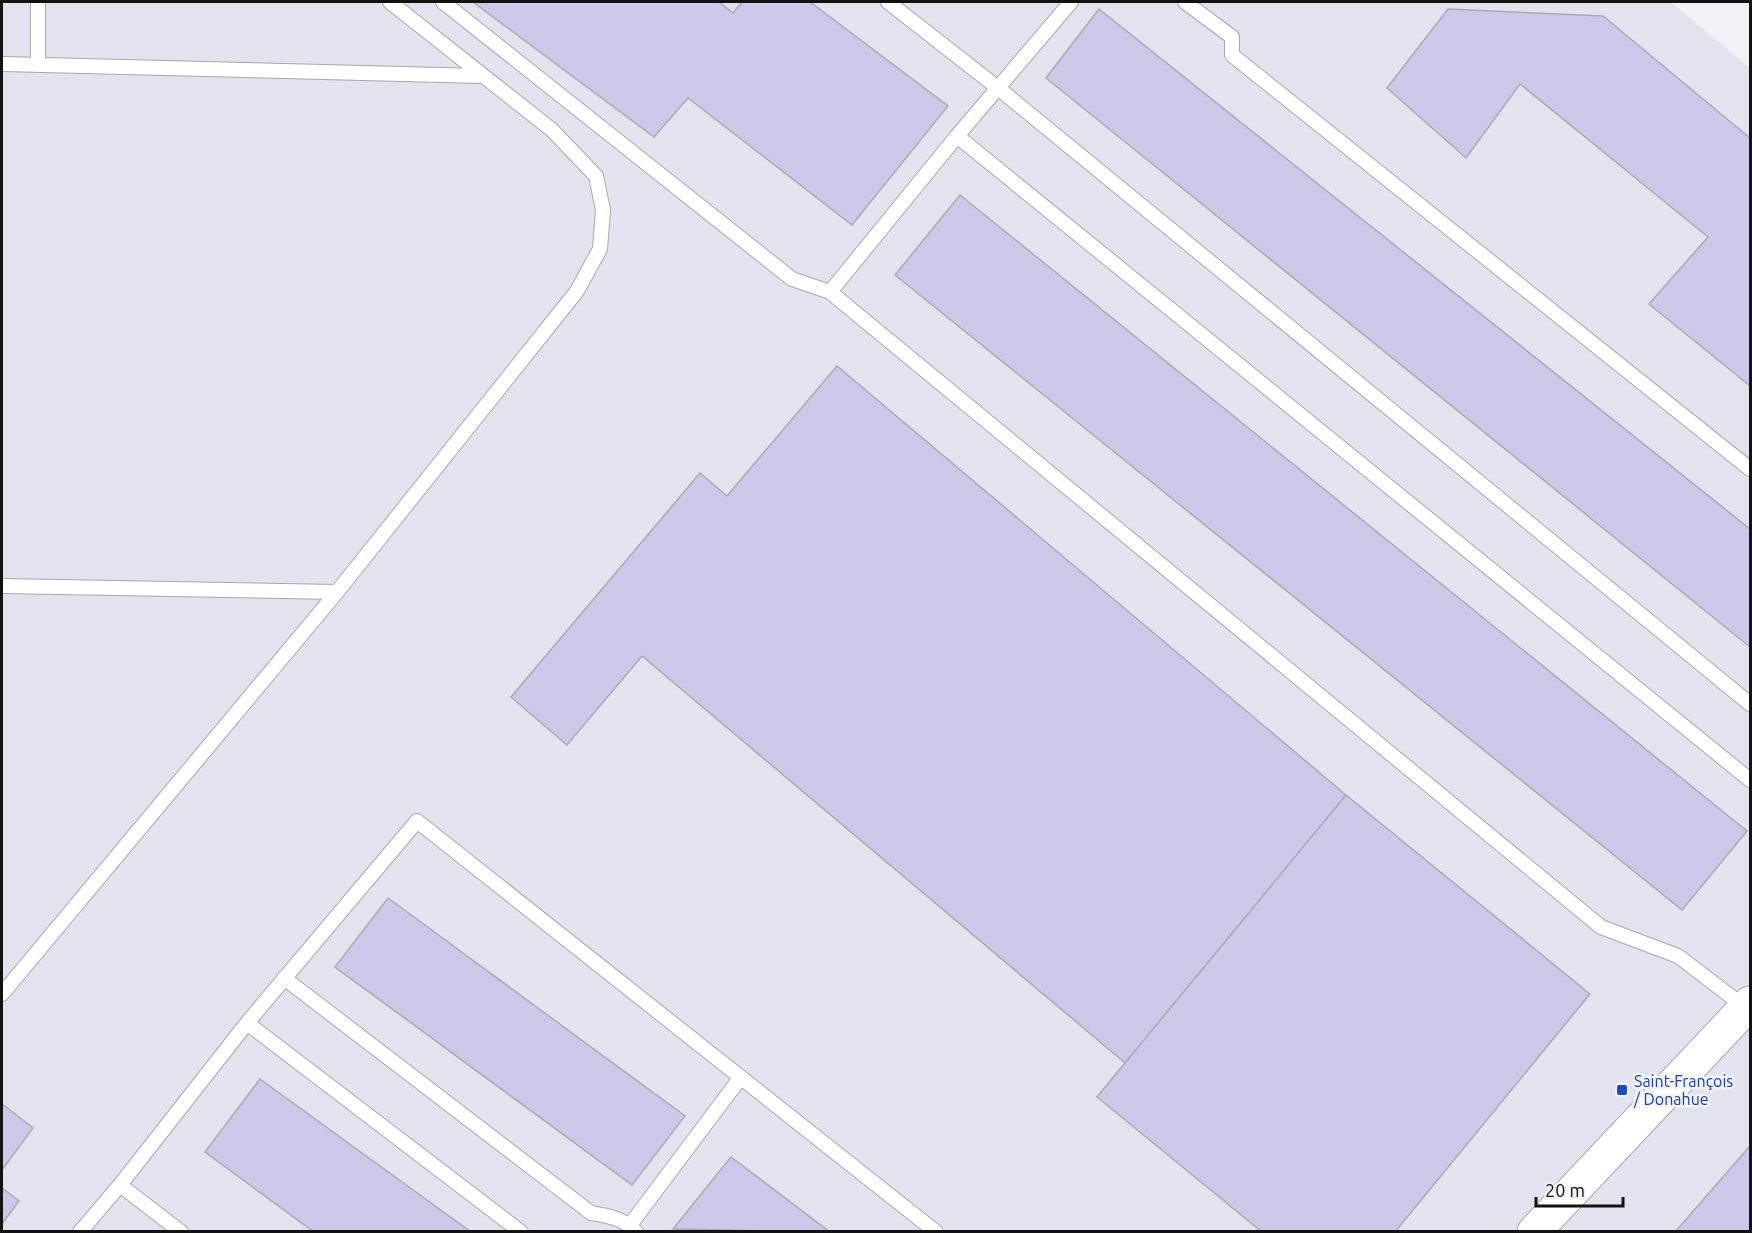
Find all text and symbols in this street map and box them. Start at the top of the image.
place label: Saint-François / Donahue [1633,1072,1733,1108]
marker: Saint-François / Donahue [1615,1083,1629,1097]
scale bar [1536,1170,1623,1208]
text: 20 m [1545,1180,1585,1200]

